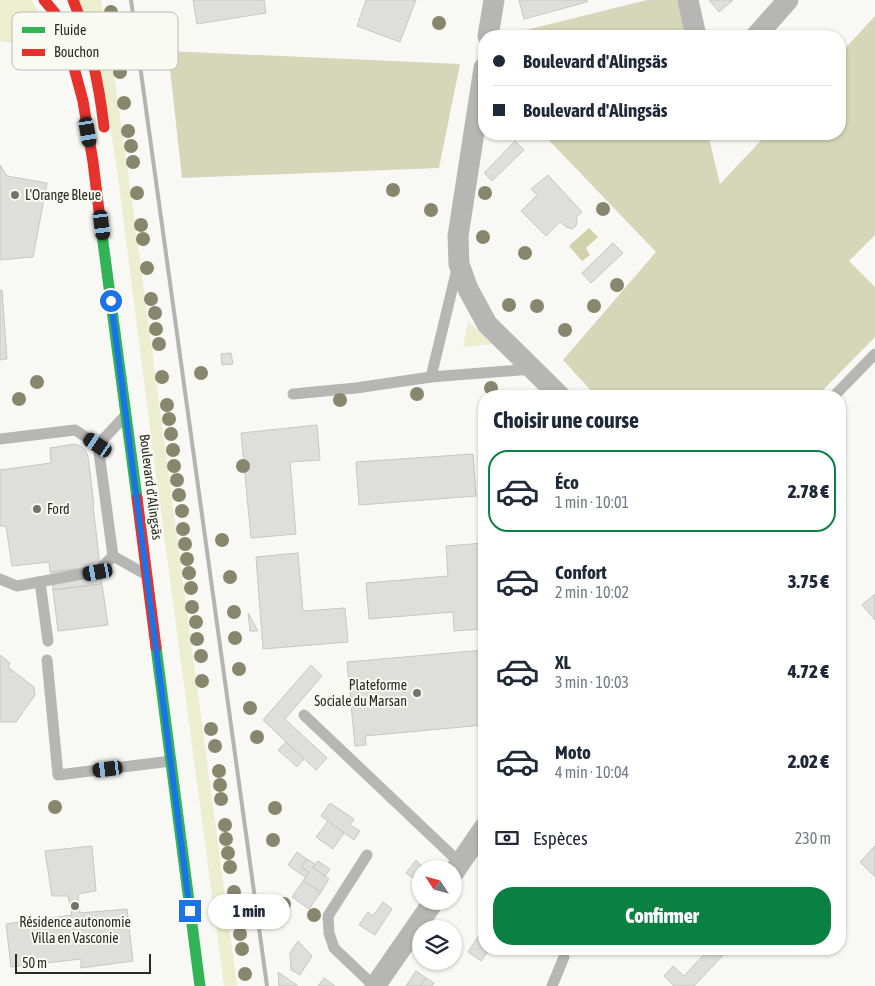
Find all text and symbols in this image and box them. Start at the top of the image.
legend [12,12,178,70]
text: Fluide [54,22,86,38]
text: Bouchon [54,44,99,60]
text: Boulevard d'Alingsäs [523,50,668,72]
text: Boulevard d'Alingsäs [523,99,668,121]
car [78,116,97,148]
place label: L'Orange Bleue [25,187,101,203]
marker: L'Orange Bleue [9,189,21,201]
car [92,209,111,241]
route start [100,290,122,312]
text: Choisir une course [493,407,639,433]
car [81,430,114,460]
street label: Boulevard d'Alingsäs [137,433,165,541]
icon: car [495,469,540,514]
text: Éco [555,471,579,493]
text: 2.78 € [788,480,829,502]
text: 1 min · 10:01 [555,493,629,511]
place label: Ford [47,501,70,517]
marker: Ford [31,503,43,515]
icon: car [495,559,540,604]
text: Confort [555,561,607,583]
car [81,562,114,582]
text: 3.75 € [788,570,829,592]
text: 2 min · 10:02 [555,583,629,601]
icon: car [495,649,540,694]
text: XL [555,651,571,673]
text: 4.72 € [788,660,829,682]
text: 3 min · 10:03 [555,673,629,691]
place label: Plateforme Sociale du Marsan [314,677,407,709]
marker: Plateforme Sociale du Marsan [411,687,423,699]
icon: car [495,739,540,784]
text: Moto [555,741,591,763]
text: 2.02 € [788,750,829,772]
car [92,760,123,778]
text: 4 min · 10:04 [555,763,629,781]
icon: cash [493,824,521,852]
text: Espèces [533,827,588,849]
text: 230 m [795,829,831,847]
north arrow [412,860,462,910]
map controls [412,860,462,970]
button: Confirmer [493,887,831,945]
callout: 1 min [208,894,290,928]
marker: Résidence autonomie Villa en Vasconie [69,900,81,912]
route end [179,900,201,922]
text: 1 min [233,902,265,920]
place label: Résidence autonomie Villa en Vasconie [19,914,131,946]
button: layers [412,920,462,970]
scale bar [15,951,151,974]
text: 50 m [22,955,47,971]

